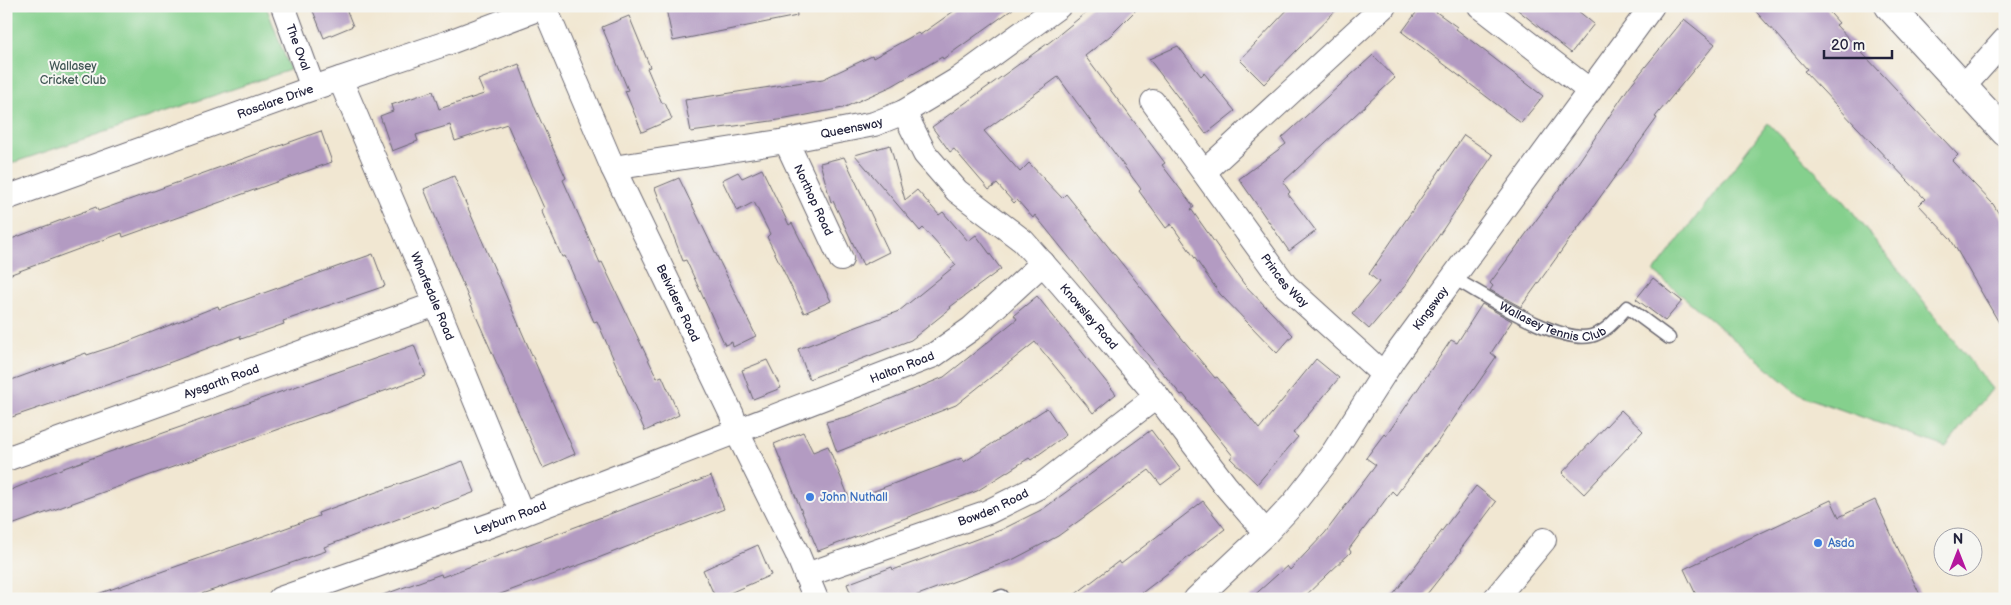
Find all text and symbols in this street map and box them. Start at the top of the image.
street label: The Oval [282,22,313,73]
scale bar [1824,28,1891,60]
text: 20 m [1831,36,1865,55]
park label: Wallasey Cricket Club [40,59,106,88]
street label: Rosclare Drive [235,81,316,123]
street label: Queensway [819,114,886,142]
street label: Northop Road [790,162,836,238]
street label: Wharfedale Road [407,250,457,343]
street label: Princes Way [1257,251,1312,311]
street label: Belvidere Road [653,262,703,345]
street label: Knowsley Road [1056,281,1121,353]
street label: Kingsway [1410,284,1452,333]
street label: Wallasey Tennis Club [1496,299,1609,345]
street label: Halton Road [868,349,937,387]
street label: Aysgarth Road [182,361,262,402]
street label: Bowden Road [956,486,1031,530]
place label: John Nuthall [820,490,888,505]
marker: John Nuthall [804,491,816,503]
street label: Leyburn Road [472,498,549,538]
north arrow [1934,528,1984,578]
text: N [1953,531,1963,548]
place label: Asda [1828,536,1855,551]
marker: Asda [1812,537,1824,549]

